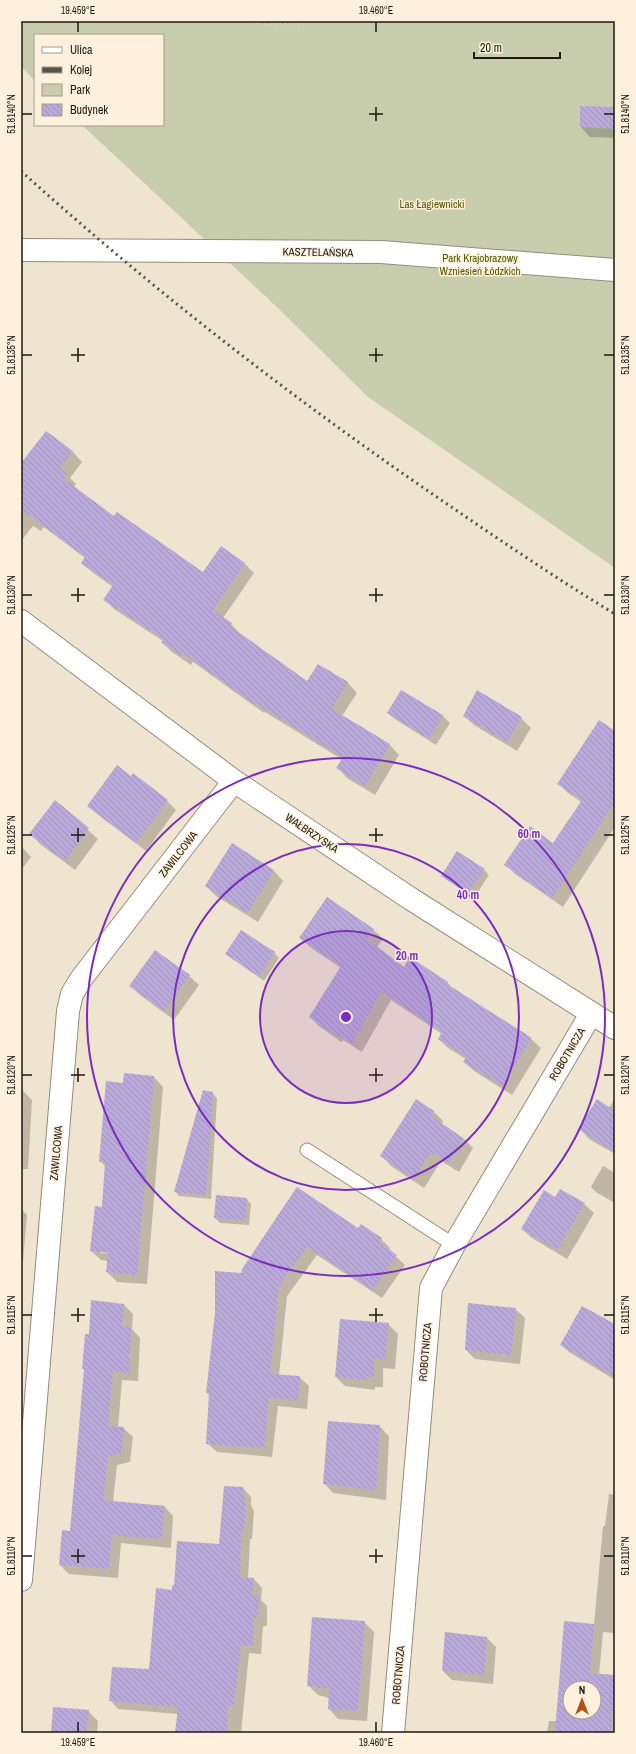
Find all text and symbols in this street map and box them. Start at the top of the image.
text: 19.459°E [61,4,95,17]
text: 19.460°E [359,4,393,17]
legend [34,34,164,126]
scale bar [474,34,560,60]
text: 20 m [480,40,502,56]
text: Ulica [70,42,93,58]
text: Kolej [70,62,92,78]
text: Park [70,82,90,98]
text: 51.8140°N [5,94,18,134]
text: 51.8140°N [619,94,632,134]
text: Budynek [70,102,108,118]
park label: Las Łagiewnicki [399,197,465,211]
street label: KASZTELAŃSKA [283,244,354,260]
park label: Park Krajobrazowy Wzniesień Łódzkich [439,251,521,278]
text: 51.8135°N [5,335,18,375]
text: 51.8135°N [619,335,632,375]
text: 51.8130°N [5,575,18,615]
text: 51.8130°N [619,575,632,615]
street label: WAŁBRZYSKA [283,810,342,856]
text: 51.8125°N [5,815,18,855]
text: 51.8125°N [619,815,632,855]
text: 60 m [518,826,540,842]
street label: ZAWILCOWA [156,827,201,880]
text: 40 m [457,887,479,903]
text: 20 m [396,948,418,964]
centre of rings [339,1010,353,1024]
street label: ROBOTNICZA [546,1024,589,1083]
text: 51.8120°N [5,1055,18,1095]
text: 51.8120°N [619,1055,632,1095]
street label: ZAWILCOWA [47,1124,65,1181]
text: 51.8115°N [5,1295,18,1334]
text: 51.8115°N [619,1295,632,1334]
street label: ROBOTNICZA [415,1321,435,1382]
text: 51.8110°N [5,1536,18,1575]
text: 51.8110°N [619,1536,632,1575]
street label: ROBOTNICZA [388,1644,408,1705]
north arrow [562,1680,602,1720]
text: N [579,1683,585,1697]
text: 19.459°E [61,1736,95,1749]
text: 19.460°E [359,1736,393,1749]

